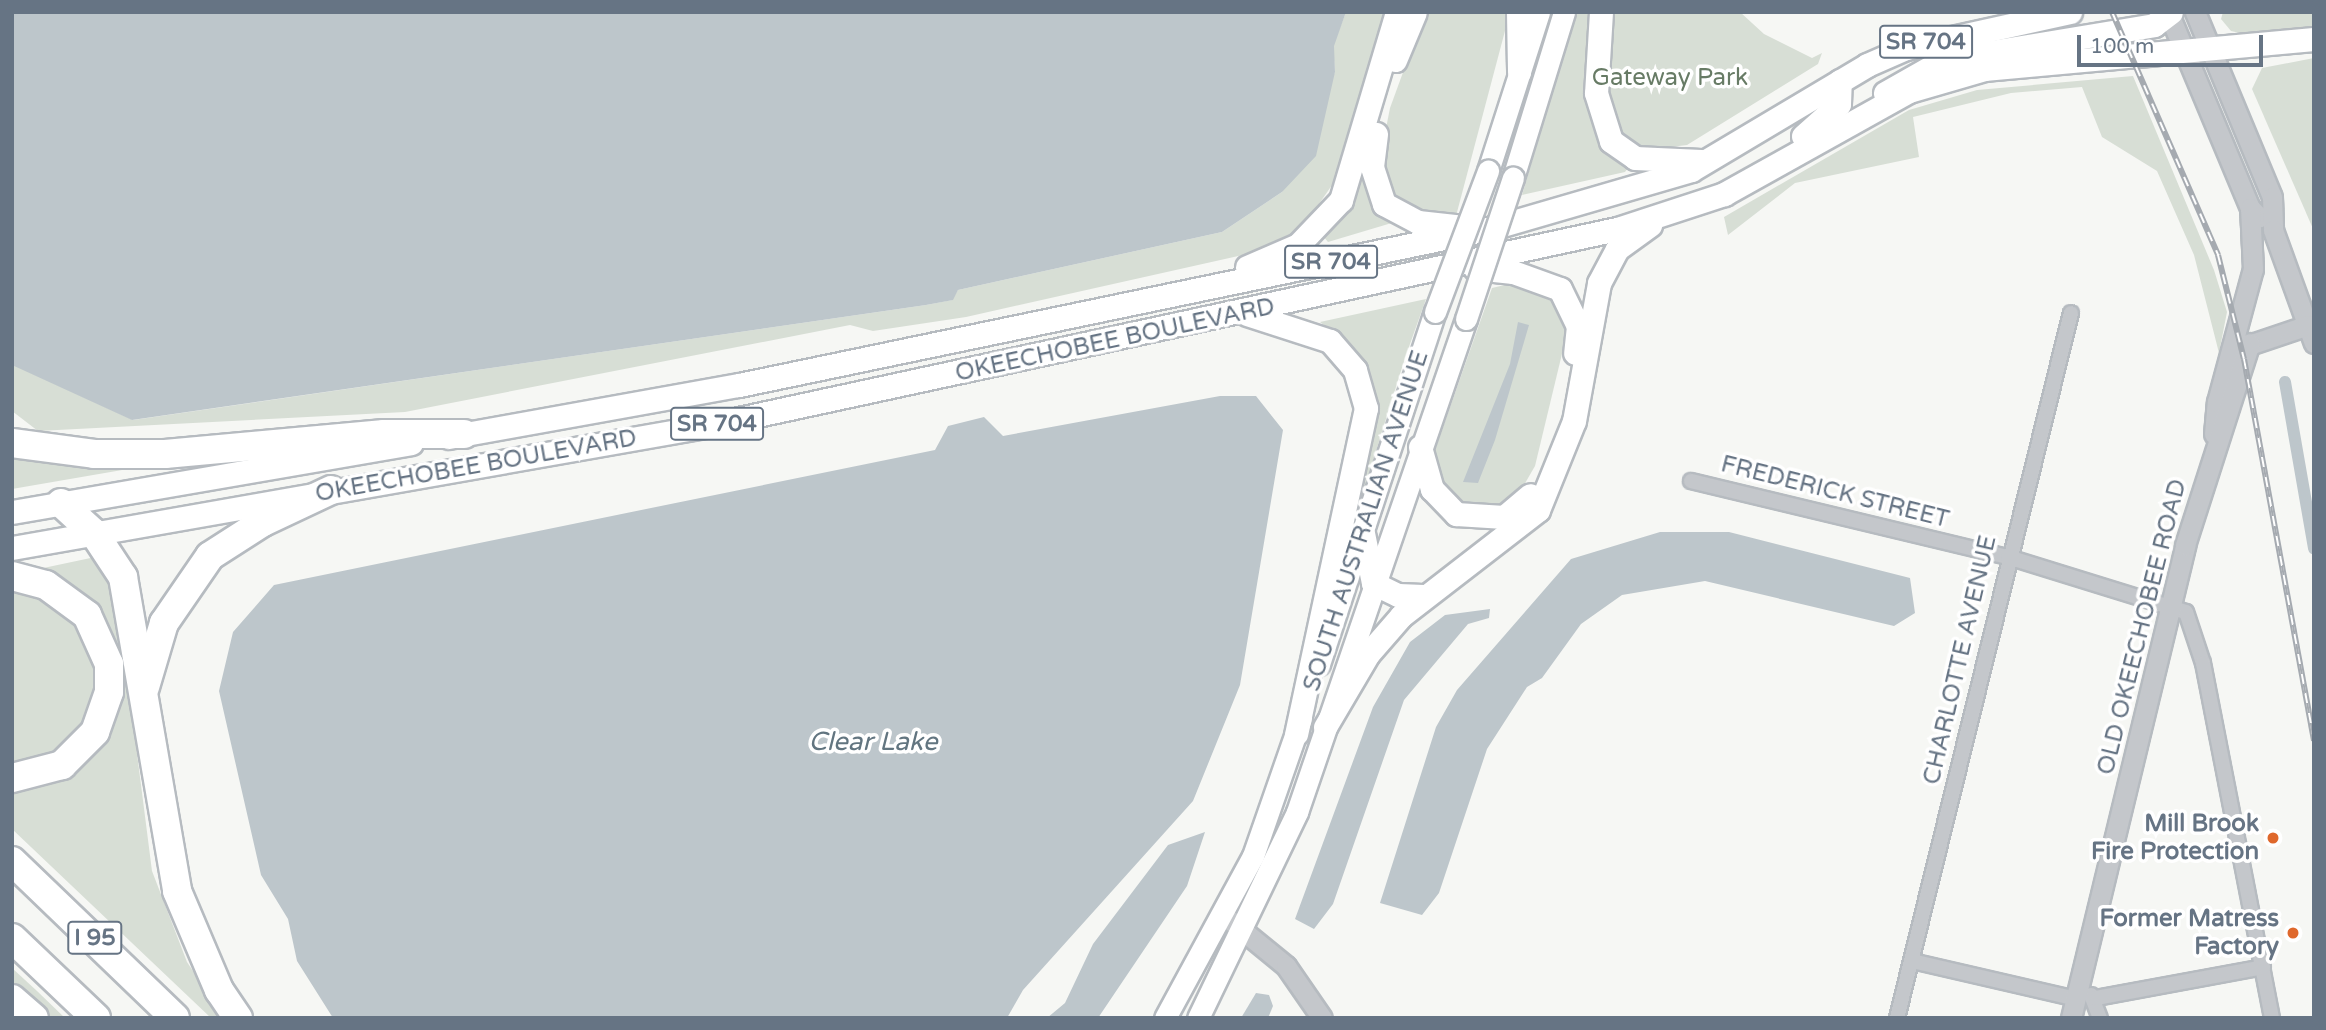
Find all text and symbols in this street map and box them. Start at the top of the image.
scale bar [2081,21,2266,65]
road number: SR 704 [1879,22,1973,61]
text: 100 m [2090,34,2154,59]
park label: Gateway Park [1592,64,1748,92]
road number: SR 704 [1284,243,1378,282]
street label: OKEECHOBEE BOULEVARD [953,292,1277,388]
street label: SOUTH AUSTRALIAN AVENUE [1297,347,1435,695]
road number: SR 704 [670,404,764,444]
street label: OKEECHOBEE BOULEVARD [313,424,639,508]
street label: FREDERICK STREET [1718,450,1952,534]
street label: OLD OKEECHOBEE ROAD [2091,476,2193,778]
street label: CHARLOTTE AVENUE [1917,533,2003,787]
water label: Clear Lake [809,726,937,758]
place label: Mill Brook Fire Protection [2091,810,2259,866]
marker: Mill Brook Fire Protection [2265,830,2281,846]
place label: Former Matress Factory [2100,905,2279,961]
road number: I 95 [67,918,123,958]
marker: Former Matress Factory [2285,925,2301,941]

